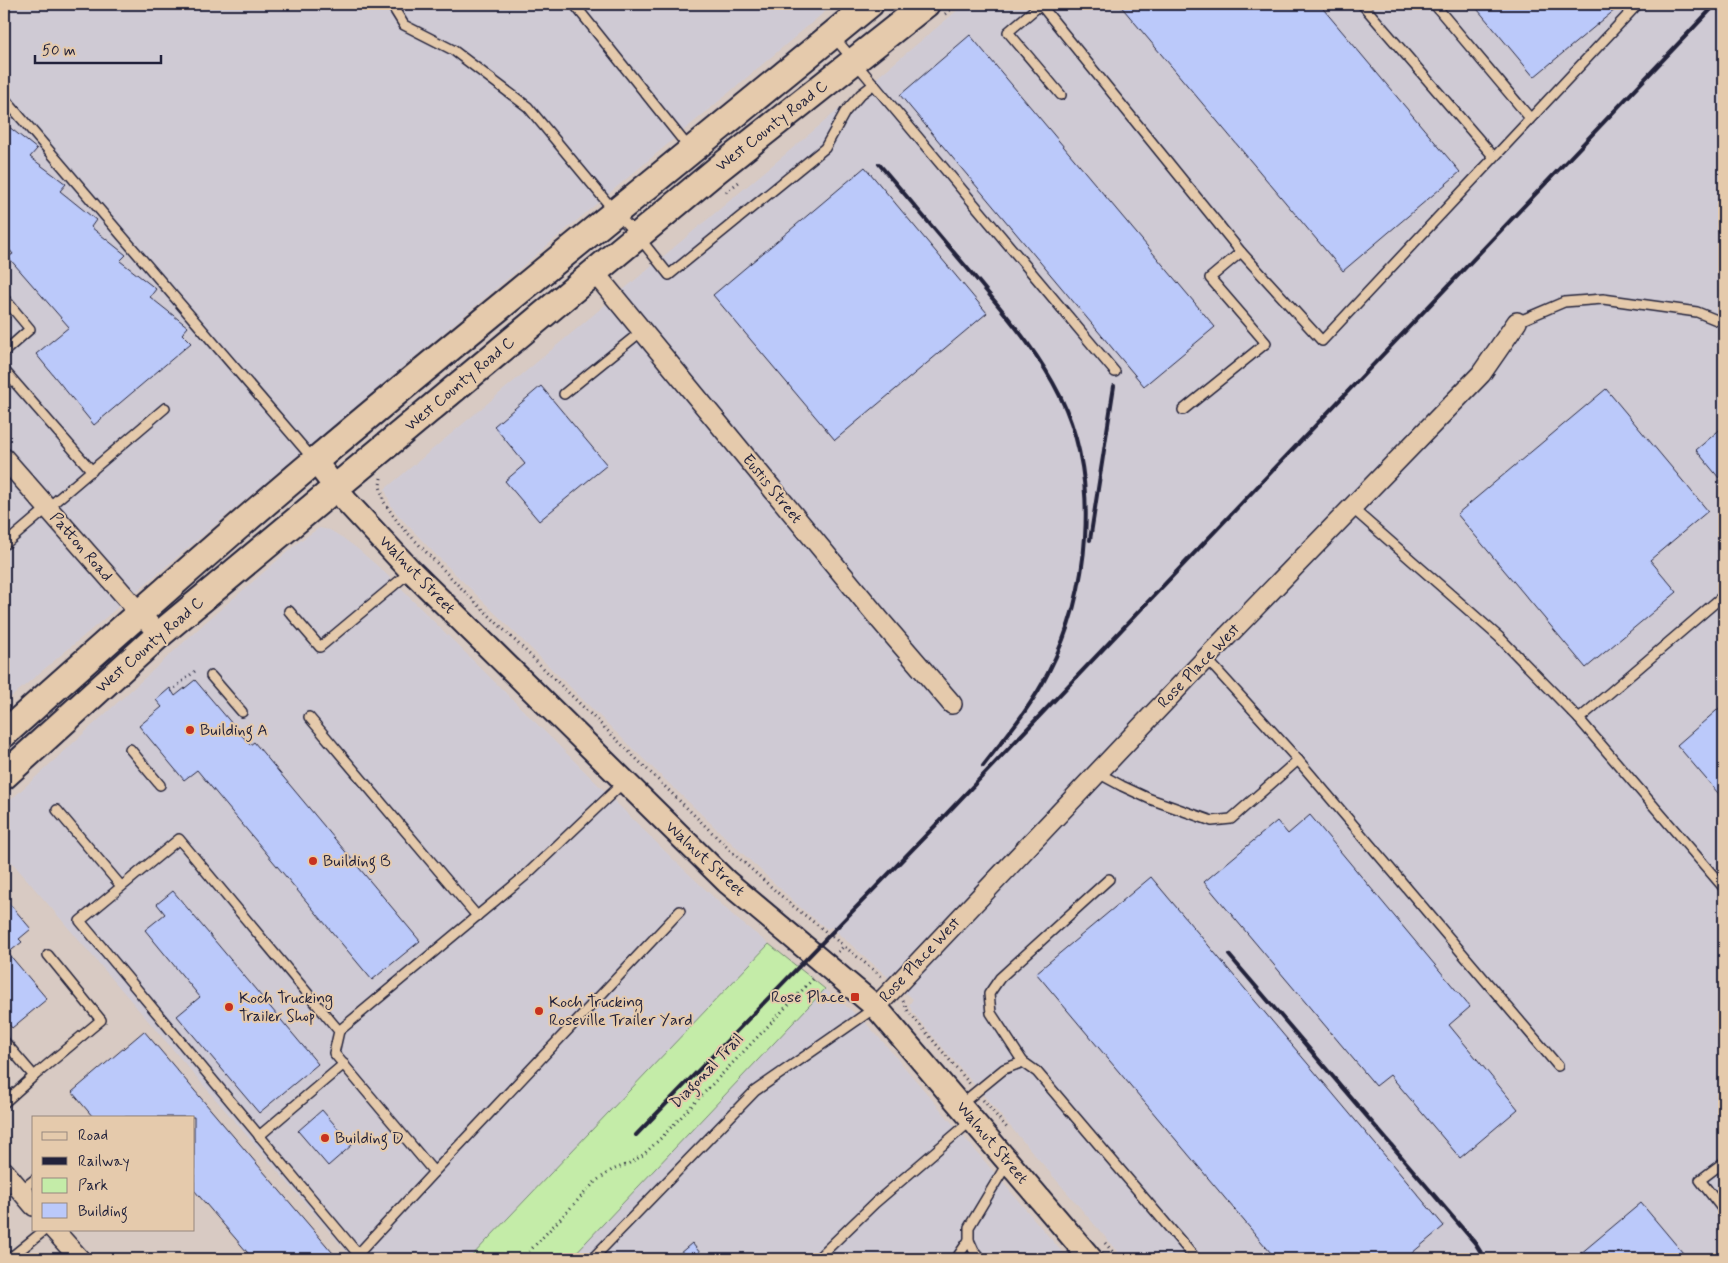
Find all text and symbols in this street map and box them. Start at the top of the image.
scale bar [35,32,161,64]
text: 50 m [42,41,76,61]
street label: West County Road C [712,76,832,176]
street label: West County Road C [401,332,519,436]
street label: Eustis Street [737,450,807,528]
street label: Patton Road [45,508,117,586]
street label: Walnut Street [374,531,460,619]
street label: West County Road C [91,592,209,698]
street label: Rose Place West [1153,619,1245,713]
place label: Building A [200,720,268,742]
marker: Building A [184,724,196,736]
street label: Walnut Street [661,817,749,901]
place label: Building B [323,851,391,873]
marker: Building B [307,855,319,867]
street label: Rose Place West [875,913,965,1007]
place label: Rose Place [771,987,845,1008]
place label: Koch Trucking Trailer Shop [239,988,333,1027]
marker: Rose Place [849,991,861,1003]
place label: Koch Trucking Roseville Trailer Yard [549,992,693,1031]
marker: Koch Trucking Trailer Shop [223,1001,235,1013]
marker: Koch Trucking Roseville Trailer Yard [533,1005,545,1017]
street label: Diagonal Trail [666,1029,749,1114]
street label: Walnut Street [951,1097,1033,1189]
legend [32,1116,195,1230]
text: Road [78,1126,108,1146]
place label: Building D [335,1128,404,1150]
marker: Building D [319,1132,331,1144]
text: Railway [78,1152,130,1172]
text: Park [78,1176,108,1196]
text: Building [78,1202,128,1223]

